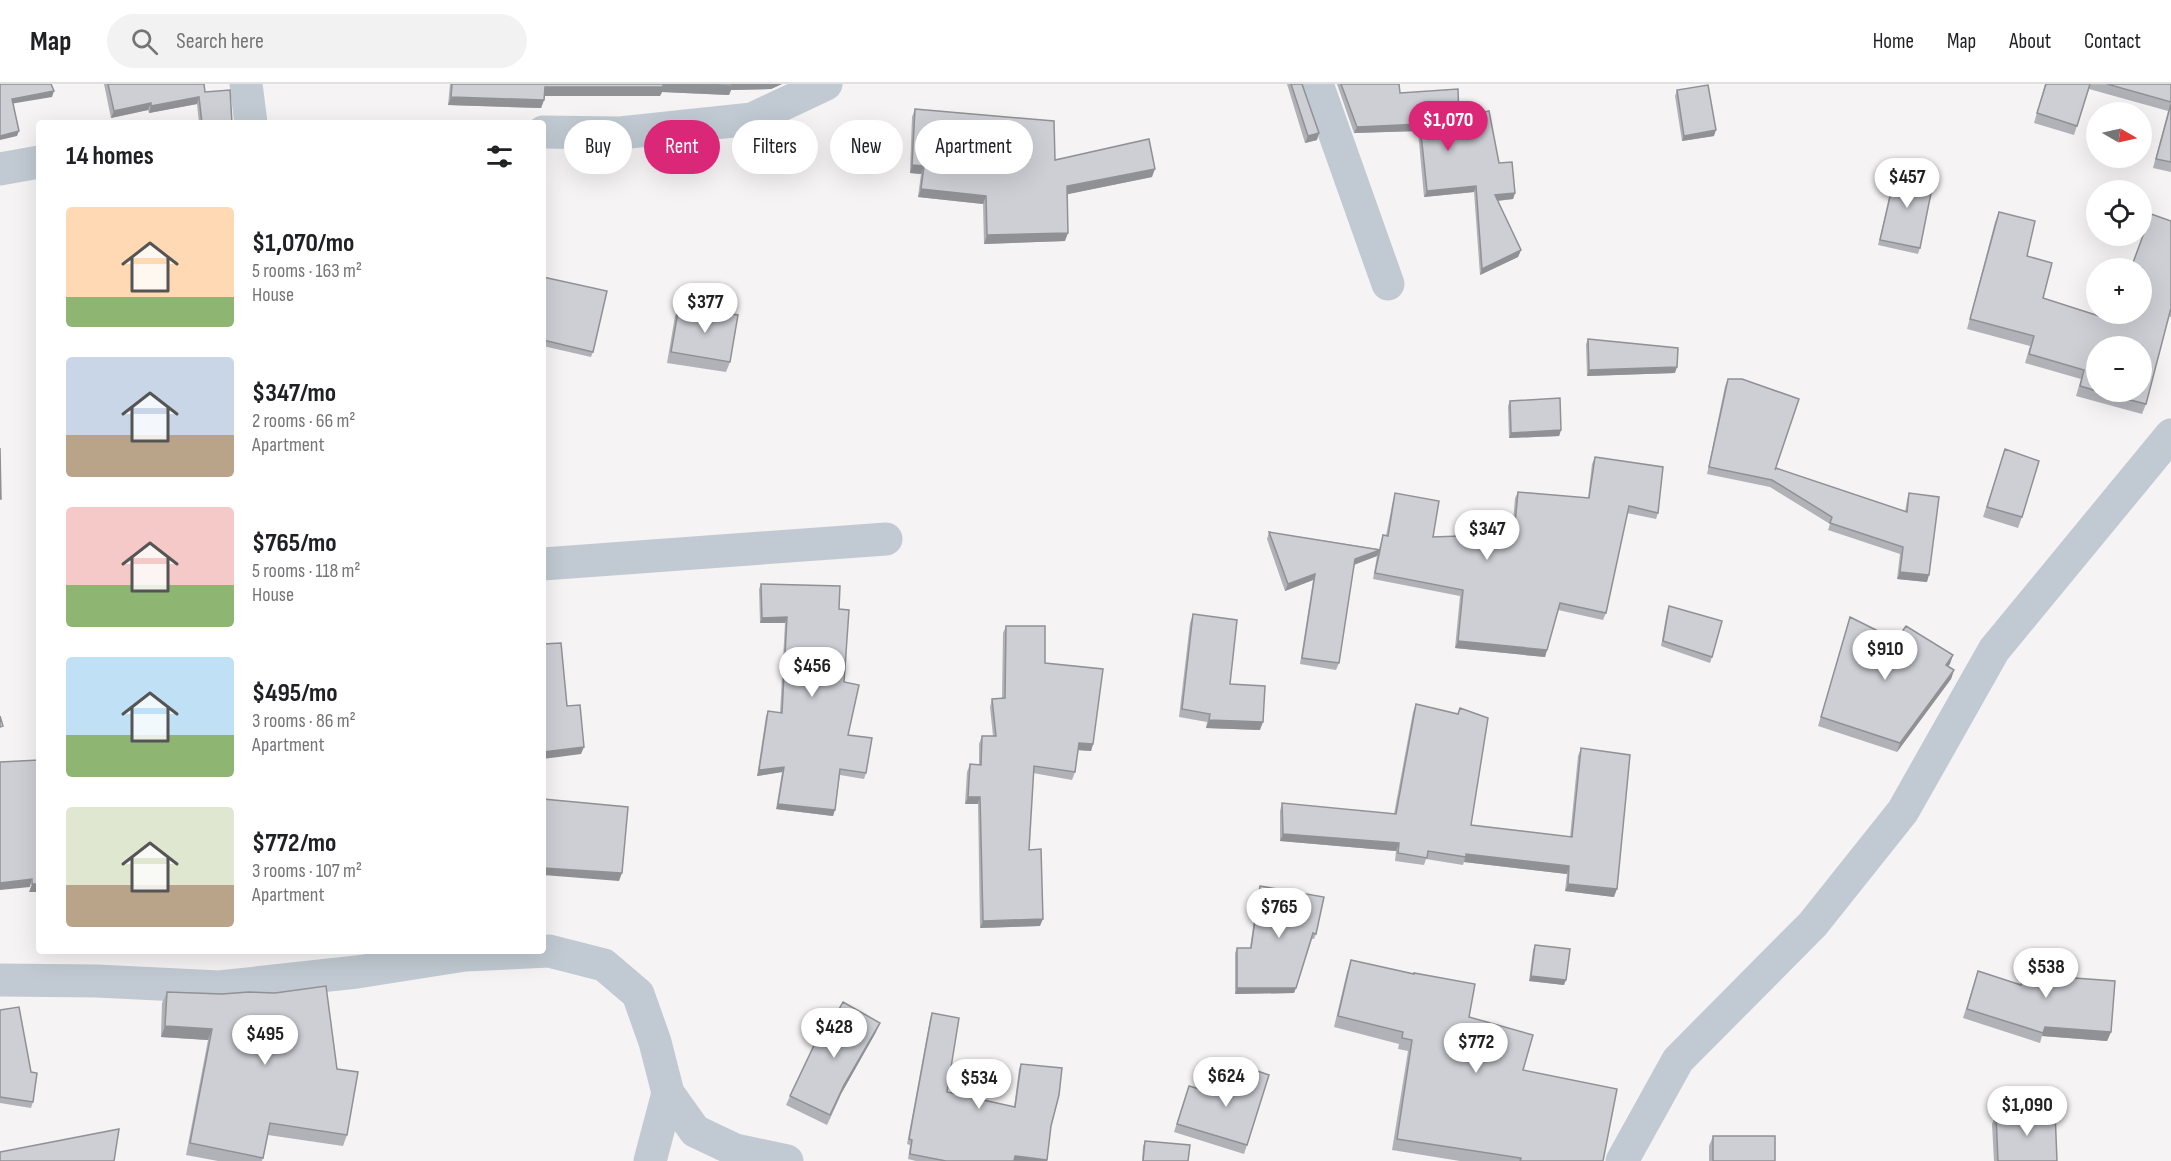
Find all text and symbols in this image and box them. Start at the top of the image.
search box [107,14,527,68]
text: Map [30,25,71,58]
icon: search [128,25,161,58]
text: Search here [176,28,264,55]
text: Home [1873,29,1914,54]
text: Map [1947,29,1976,54]
text: About [2009,29,2051,54]
text: Contact [2084,29,2141,54]
pin: $1,070 [1399,101,1497,152]
north arrow [2086,102,2152,168]
map controls [2086,102,2152,402]
text: $1,070 [1423,108,1473,132]
chip: Buy [564,120,632,174]
chip: Rent [644,120,720,174]
chip: Filters [732,120,818,174]
chip: New [830,120,903,174]
chip: Apartment [915,120,1033,174]
icon: filters [483,140,516,173]
text: 14 homes [66,141,154,172]
pin: $457 [1871,158,1943,209]
text: $457 [1888,165,1926,189]
button: locate [2086,180,2152,246]
text: $1,070/mo [252,228,354,259]
icon: home [114,231,186,303]
button: + [2086,258,2152,324]
text: 5 rooms · 163 m² [252,259,362,283]
text: House [252,283,294,307]
pin: $377 [669,283,741,334]
text: $377 [687,290,723,314]
button: − [2086,336,2152,402]
text: $347/mo [252,378,336,409]
icon: home [114,381,186,453]
text: 2 rooms · 66 m² [252,409,356,433]
text: Apartment [252,433,325,457]
pin: $347 [1451,510,1523,561]
text: $347 [1469,517,1506,541]
text: $765/mo [252,528,337,559]
icon: home [114,531,186,603]
text: 5 rooms · 118 m² [252,559,361,583]
text: House [252,583,294,607]
pin: $910 [1849,630,1921,681]
text: $910 [1866,637,1904,661]
pin: $456 [776,647,848,698]
text: $456 [793,654,831,678]
text: $495/mo [252,678,338,709]
icon: home [114,681,186,753]
text: 3 rooms · 86 m² [252,709,356,733]
text: Apartment [252,733,325,757]
text: $772/mo [252,828,336,859]
icon: home [114,831,186,903]
text: 3 rooms · 107 m² [252,859,362,883]
text: Apartment [252,883,325,907]
pin: $765 [1243,888,1315,939]
text: $765 [1260,895,1298,919]
pin: $538 [2010,948,2082,999]
text: $538 [2027,955,2065,979]
pin: $428 [798,1008,870,1059]
pin: $495 [229,1015,301,1066]
text: $428 [815,1015,853,1039]
text: $495 [246,1022,284,1046]
pin: $772 [1440,1023,1512,1074]
text: $772 [1458,1030,1494,1054]
pin: $624 [1190,1057,1262,1108]
pin: $534 [943,1059,1015,1110]
text: $624 [1207,1064,1245,1088]
text: $534 [960,1066,998,1090]
pin: $1,090 [1978,1086,2076,1137]
text: $1,090 [2001,1093,2053,1117]

